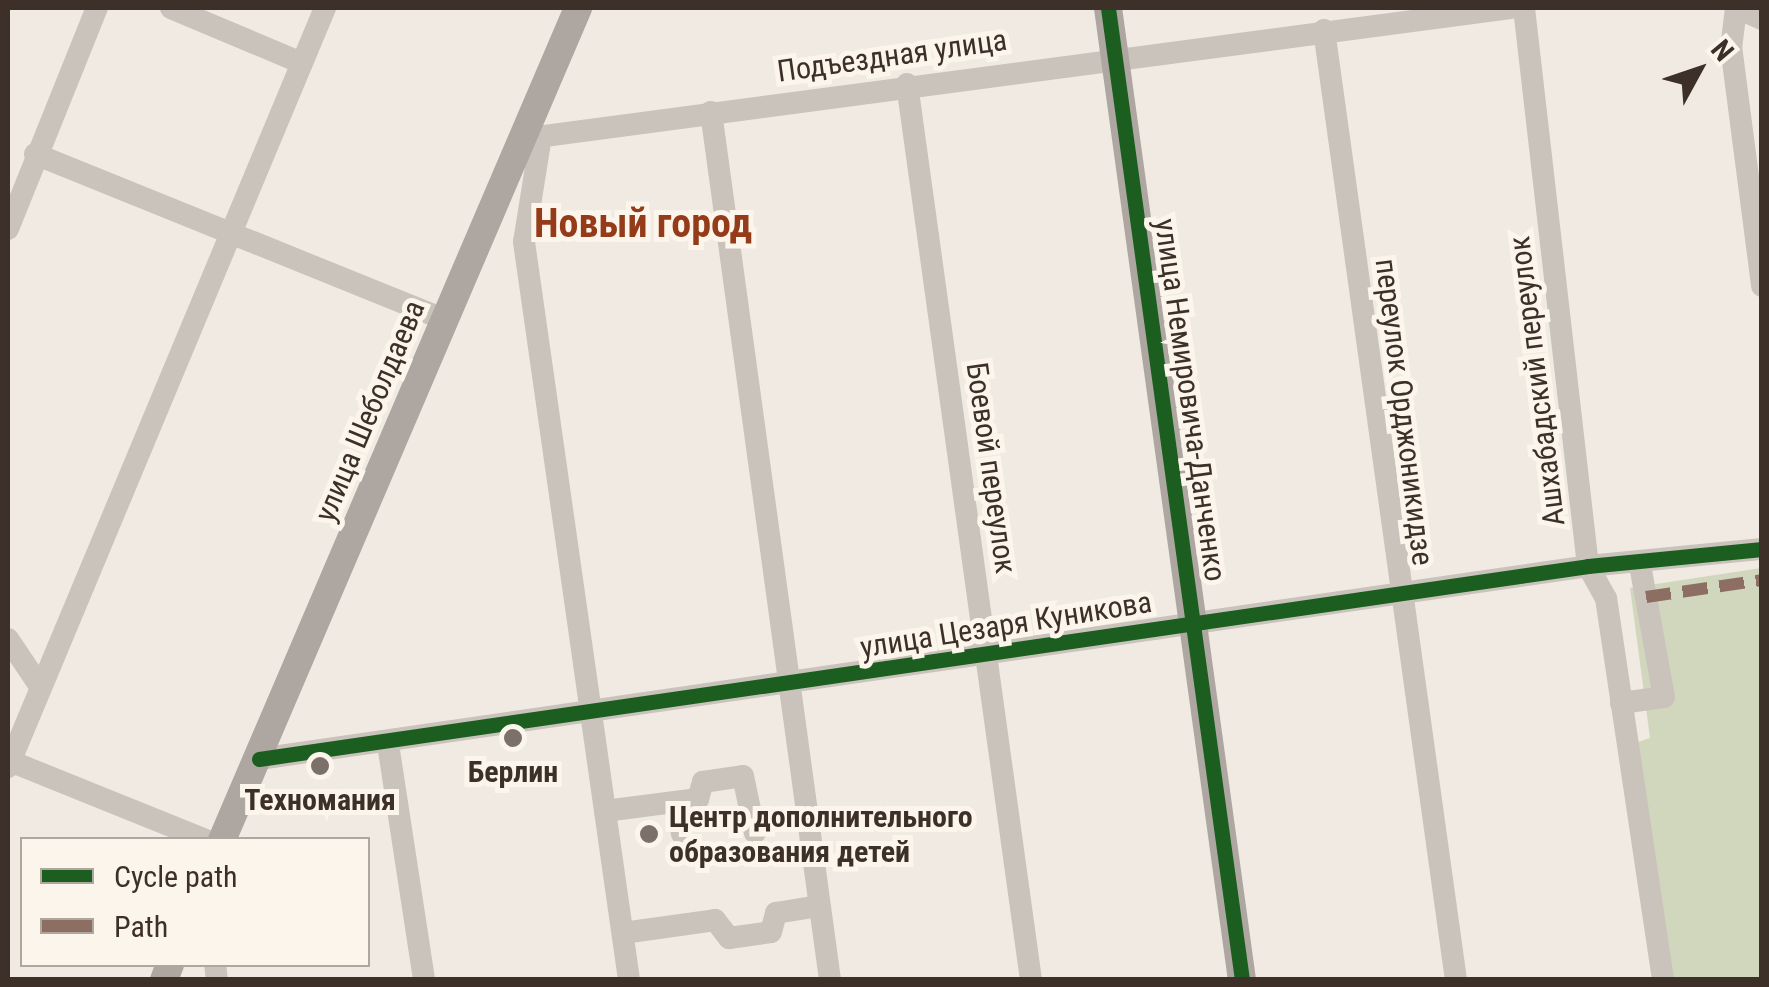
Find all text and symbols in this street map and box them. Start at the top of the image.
north arrow [1649,20,1749,120]
street label: Подъездная улица [775,22,1009,90]
text: N [1704,33,1741,68]
district label: Новый город [534,200,752,248]
street label: улица Немировича-Данченко [1147,216,1233,584]
street label: Ашхабадский переулок [1501,234,1573,528]
street label: переулок Орджоникидзе [1367,257,1441,567]
street label: улица Шеболдаева [307,295,433,527]
street label: Боевой переулок [958,360,1024,576]
street label: улица Цезаря Куникова [858,584,1154,666]
marker: Берлин [502,727,524,749]
place label: Берлин [468,754,558,790]
marker: Техномания [309,755,331,777]
place label: Техномания [244,782,396,818]
place label: Центр дополнительного образования детей [669,799,973,870]
marker: Центр дополнительного образования детей [638,823,660,845]
legend [20,837,370,967]
text: Cycle path [114,859,238,894]
text: Path [114,909,168,944]

